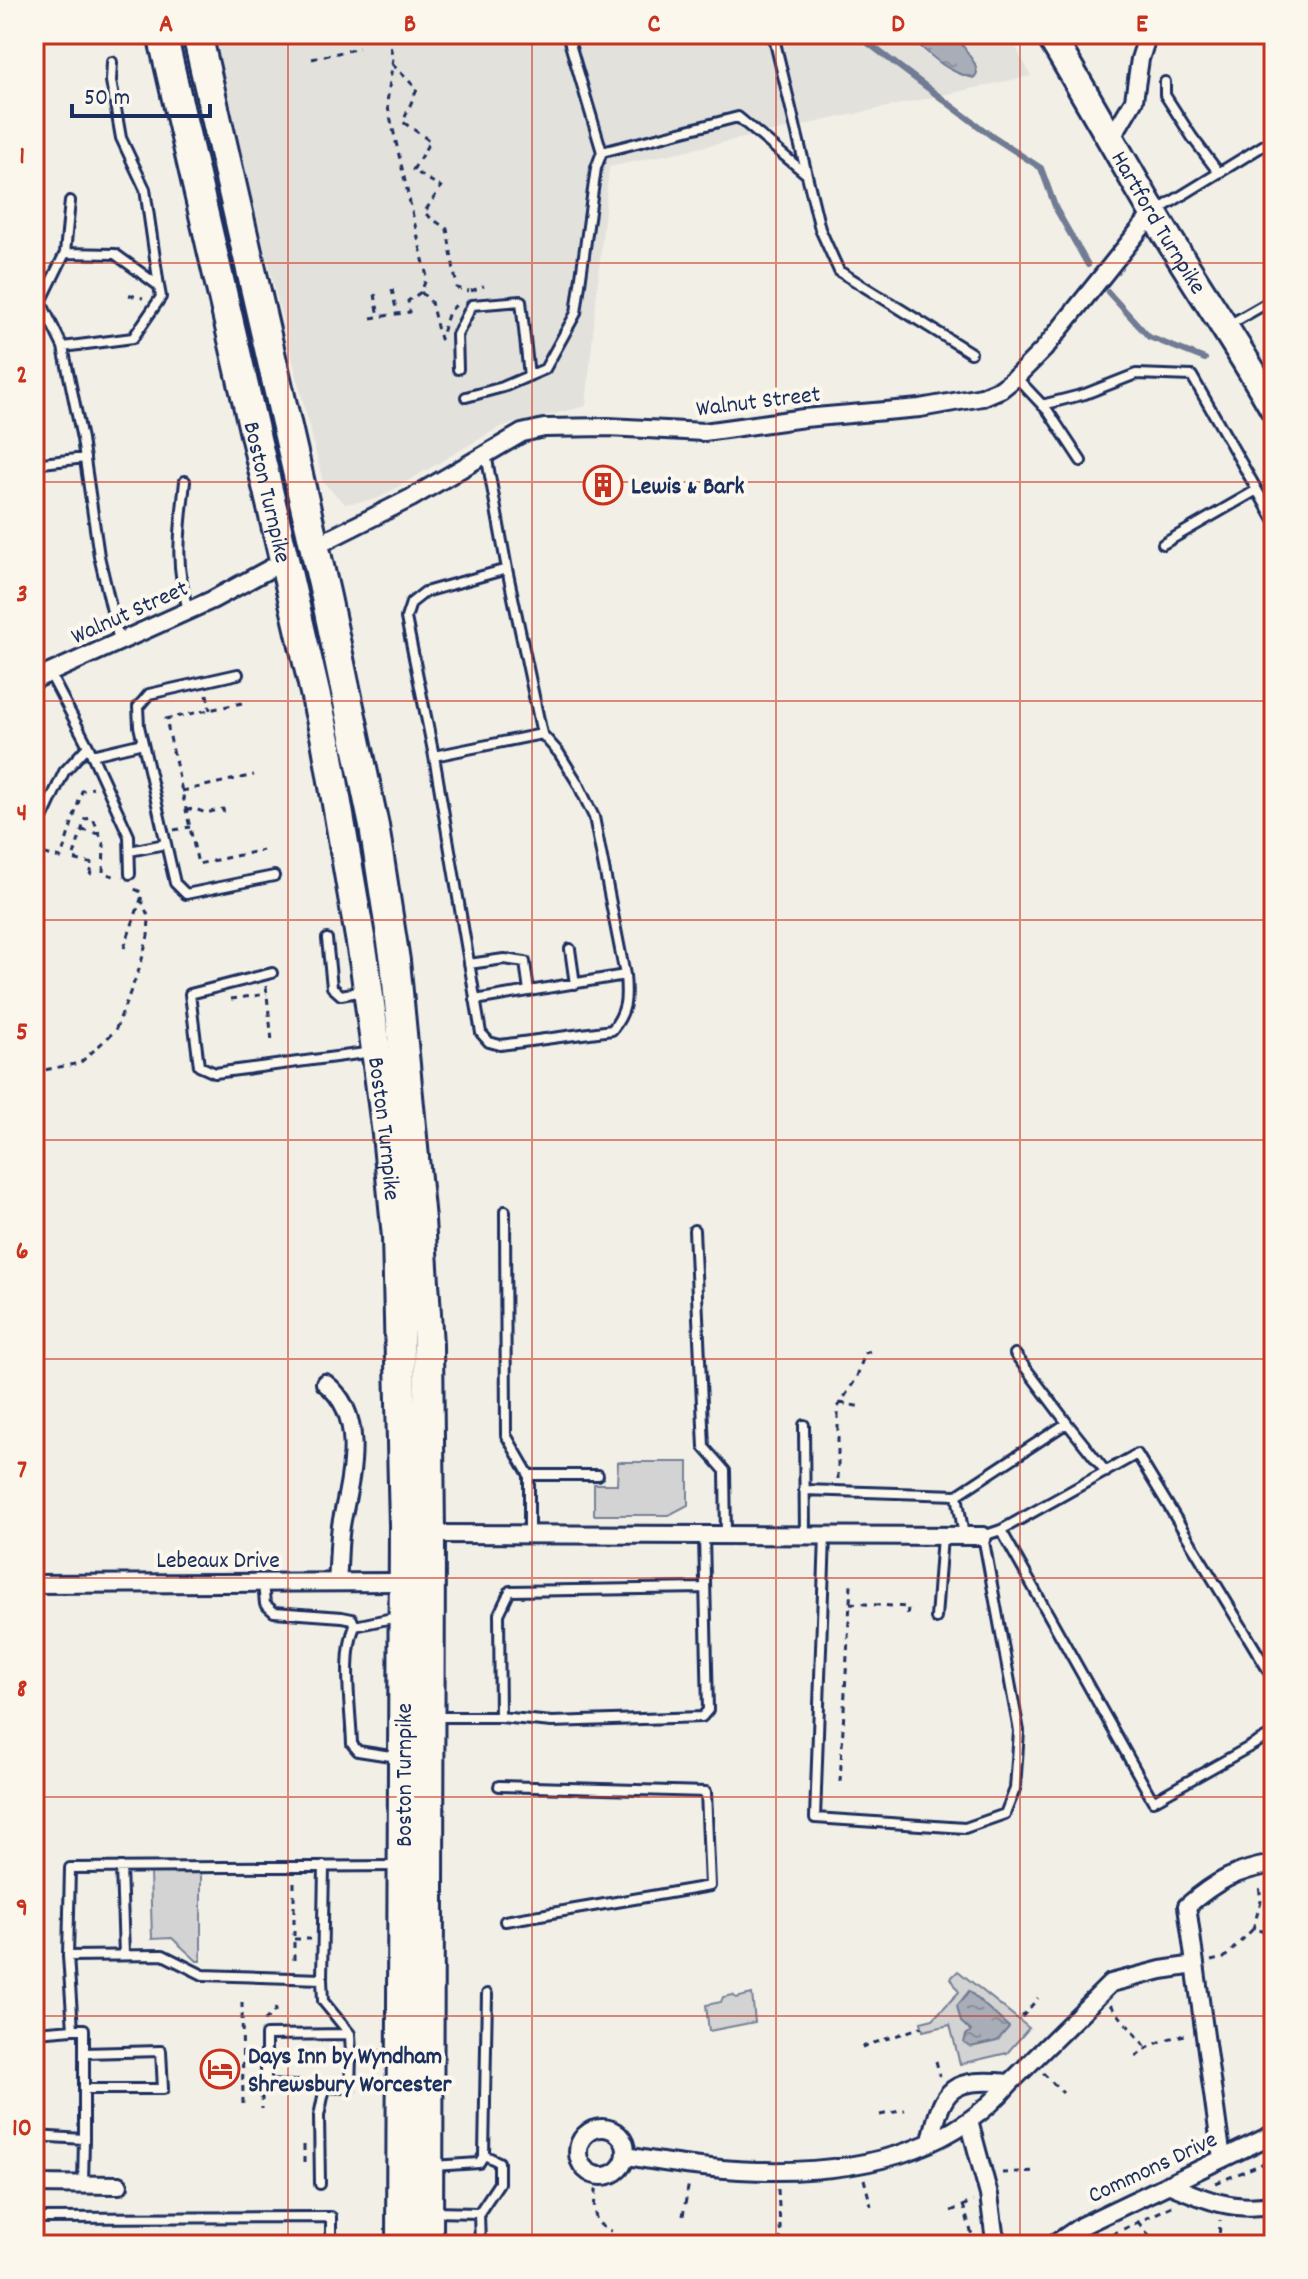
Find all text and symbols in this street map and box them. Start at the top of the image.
text: A [159,7,173,44]
text: B [404,7,416,44]
text: C [648,7,661,44]
text: D [891,7,905,44]
text: E [1136,7,1148,44]
scale bar [72,68,210,118]
text: 50 m [84,82,130,116]
text: 1 [19,139,25,176]
street label: Hartford Turnpike [1101,145,1213,302]
text: 2 [16,358,28,395]
street label: Walnut Street [694,378,823,427]
street label: Boston Turnpike [233,418,298,567]
building icon: Lewis & Bark [582,464,624,506]
place label: Lewis & Bark [631,471,744,505]
street label: Walnut Street [66,573,194,655]
text: 3 [16,577,28,614]
text: 4 [17,796,27,833]
text: 5 [16,1015,28,1052]
street label: Boston Turnpike [357,1055,407,1202]
text: 6 [16,1234,28,1271]
text: 7 [17,1453,27,1490]
street label: Lebeaux Drive [156,1545,280,1579]
text: 8 [17,1672,27,1709]
street label: Boston Turnpike [389,1703,423,1847]
text: 9 [16,1891,28,1928]
place label: Days Inn by Wyndham Shrewsbury Worcester [248,2041,453,2103]
hotel icon: Days Inn by Wyndham Shrewsbury Worcester [199,2048,241,2090]
text: 10 [12,2111,32,2148]
street label: Commons Drive [1083,2124,1224,2214]

